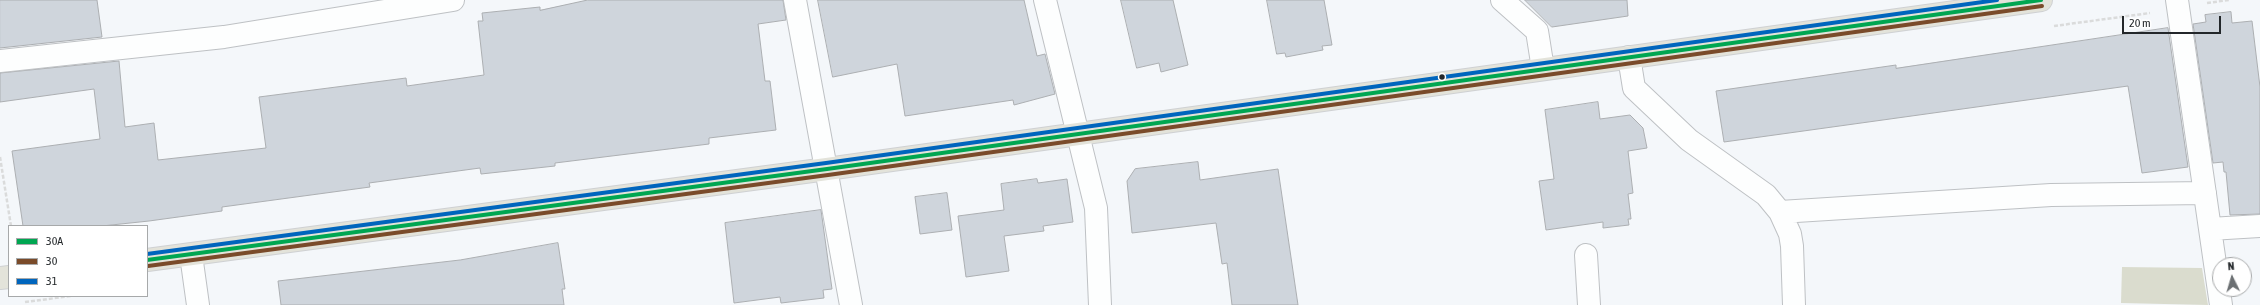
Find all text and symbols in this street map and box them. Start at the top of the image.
scale bar [2124,8,2223,34]
text: 20 m [2129,16,2151,30]
unlabelled marker [1437,72,1447,82]
legend [8,225,148,297]
text: 30A [46,234,63,248]
text: 30 [46,254,57,268]
north arrow [2212,257,2252,297]
text: N [2227,260,2235,272]
text: 31 [46,274,57,288]

